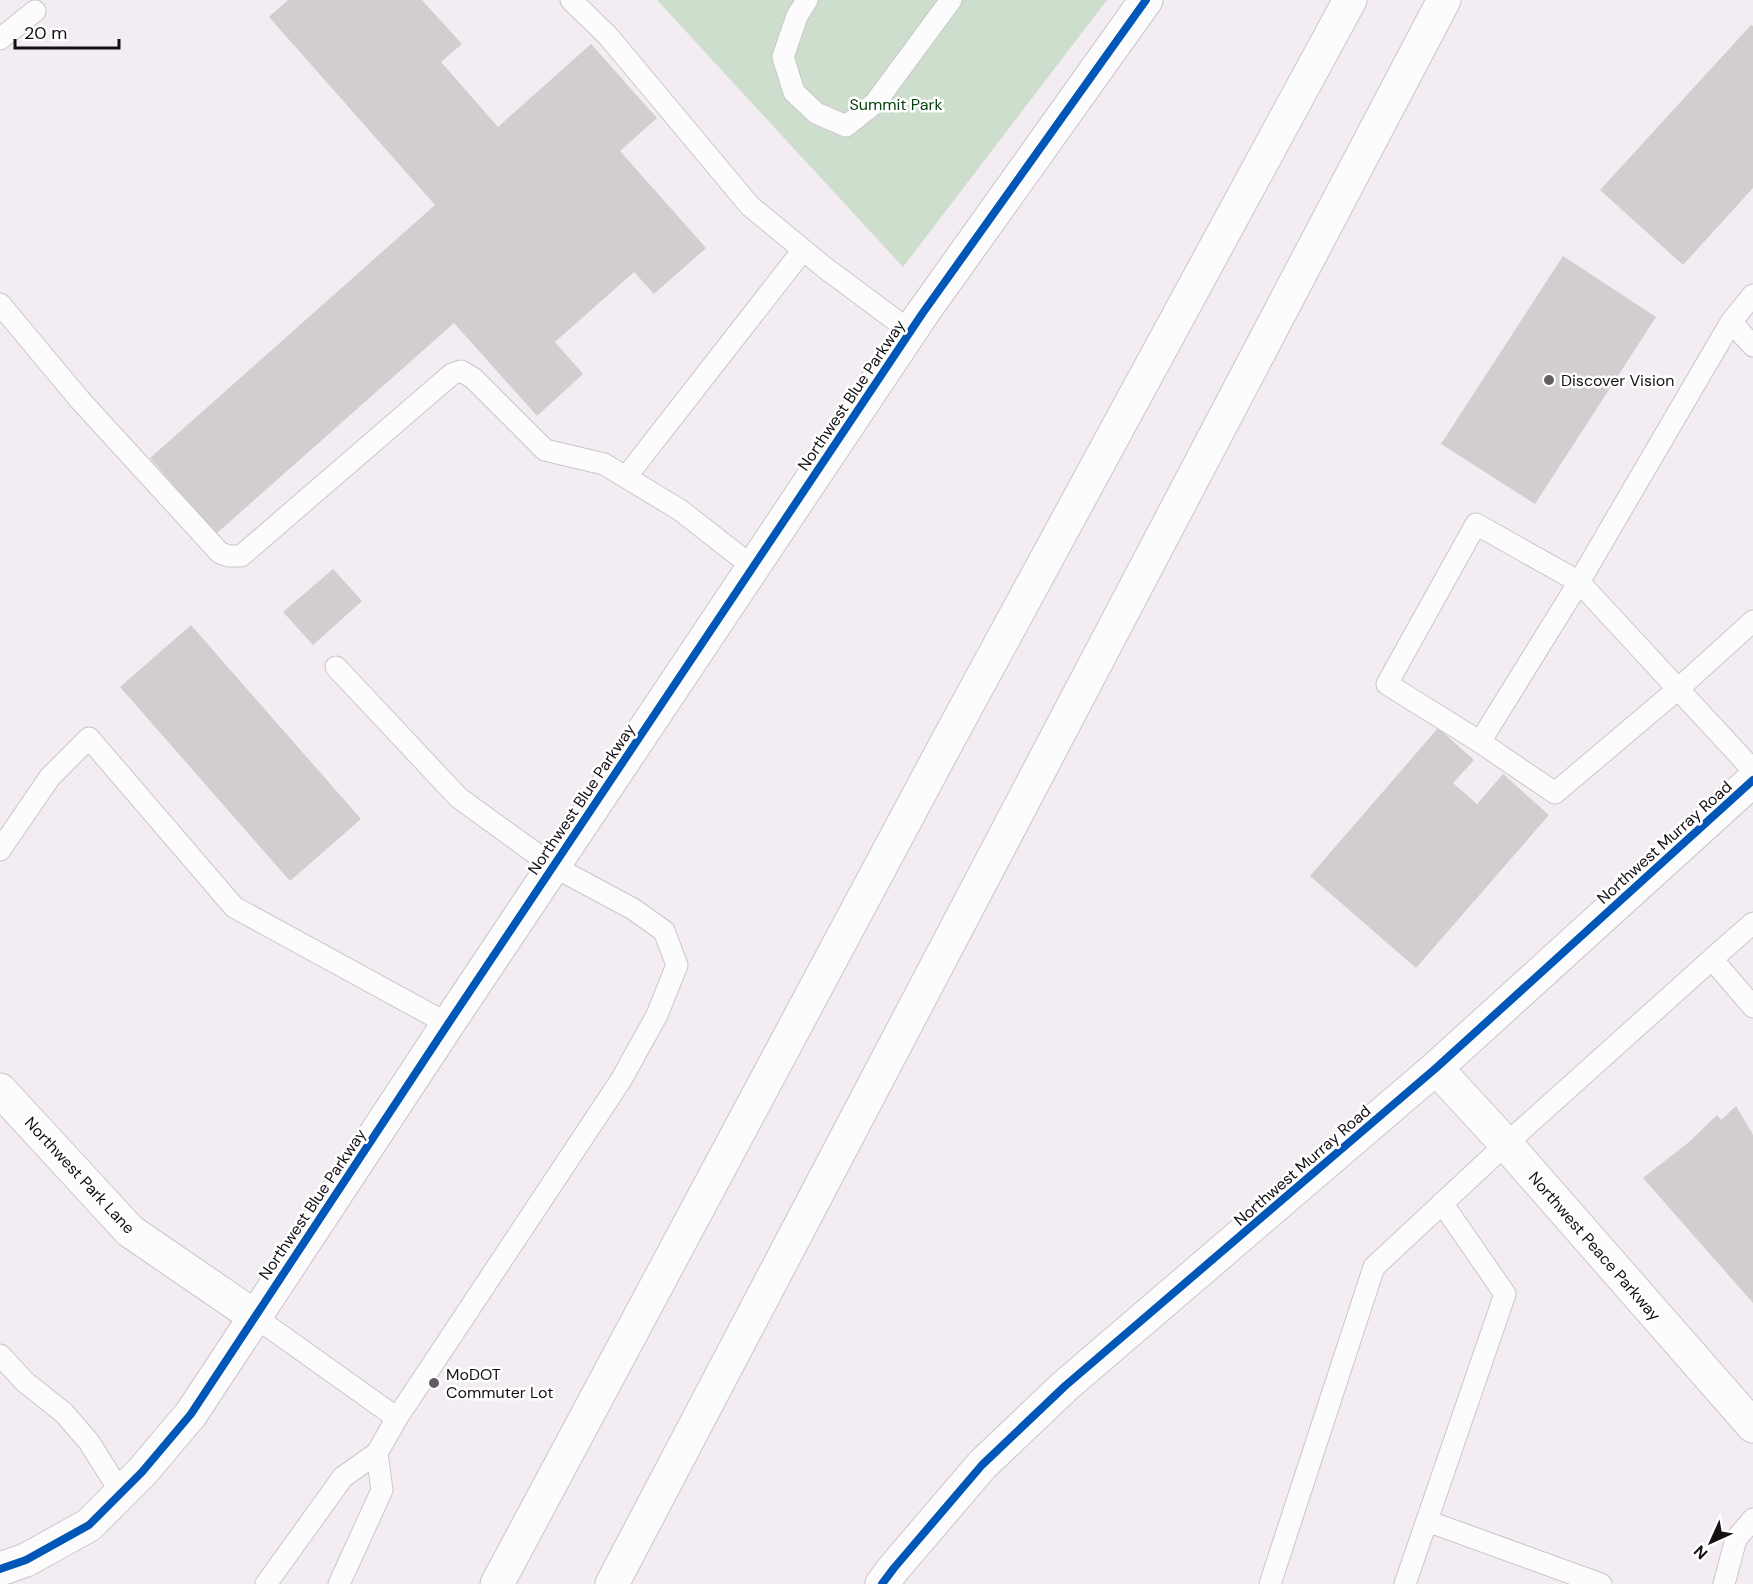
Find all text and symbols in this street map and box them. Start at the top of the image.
scale bar [15,12,118,50]
text: 20 m [24,21,67,45]
park label: Summit Park [850,94,942,115]
street label: Northwest Blue Parkway [793,316,910,475]
place label: Discover Vision [1561,370,1675,391]
marker: Discover Vision [1542,373,1556,387]
street label: Northwest Blue Parkway [523,720,640,879]
street label: Northwest Murray Road [1592,776,1736,909]
street label: Northwest Murray Road [1230,1100,1375,1231]
street label: Northwest Park Lane [20,1112,139,1238]
street label: Northwest Blue Parkway [254,1125,371,1284]
street label: Northwest Peace Parkway [1524,1167,1665,1325]
place label: MoDOT Commuter Lot [446,1364,554,1403]
marker: MoDOT Commuter Lot [427,1376,441,1390]
north arrow [1681,1512,1741,1572]
text: N [1689,1541,1712,1564]

